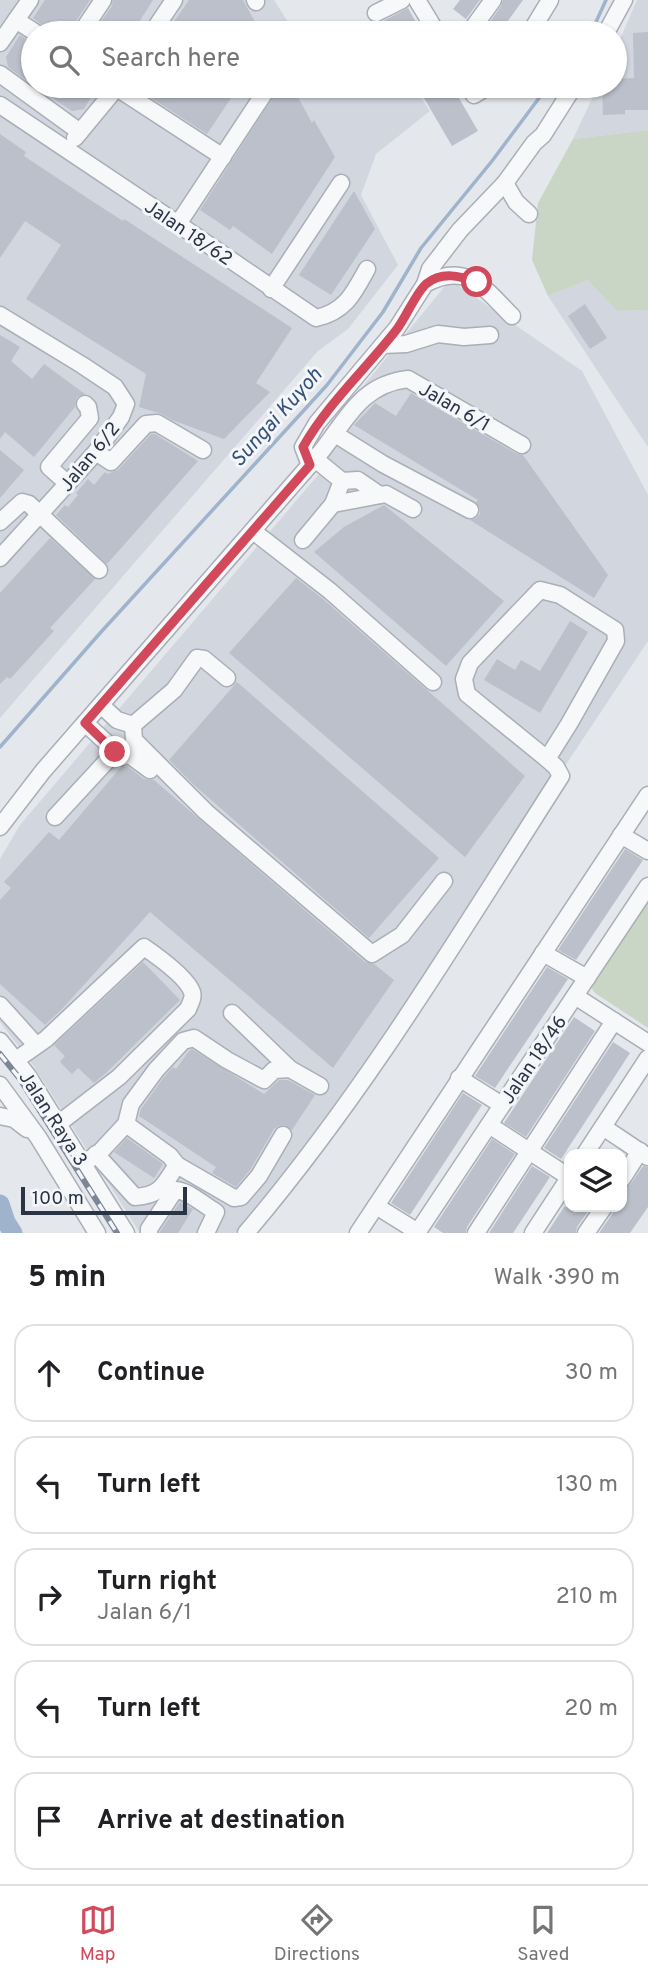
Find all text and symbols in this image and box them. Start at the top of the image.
search box [21,21,627,98]
icon: search [45,41,83,79]
text: Search here [101,43,240,76]
street label: Jalan 18/62 [139,195,237,272]
route start [461,266,492,297]
water label: Sungai Kuyoh [225,362,329,473]
street label: Jalan 6/1 [414,378,494,438]
street label: Jalan 6/2 [55,417,126,497]
route end [99,736,130,767]
street label: Jalan 18/46 [496,1011,573,1109]
street label: Jalan Raya 3 [13,1067,92,1171]
map controls [564,1149,627,1212]
button: layers [564,1149,627,1212]
scale bar [21,1184,187,1216]
text: 100 m [32,1187,84,1211]
text: 5 min [28,1260,106,1297]
text: Walk · 390 m [494,1264,620,1293]
icon: ahead [30,1354,68,1392]
text: Continue [97,1357,205,1390]
text: 30 m [565,1359,618,1388]
icon: left [30,1466,68,1504]
text: Turn left [97,1469,201,1502]
text: 130 m [556,1471,618,1500]
text: Turn right [97,1566,217,1599]
icon: right [30,1578,68,1616]
text: 210 m [556,1583,618,1612]
text: Jalan 6/1 [97,1599,192,1628]
icon: left [30,1690,68,1728]
text: Turn left [97,1693,201,1726]
text: 20 m [564,1695,618,1724]
icon: arrive [30,1802,68,1840]
text: Arrive at destination [97,1805,345,1838]
tab: Map [79,1901,117,1967]
tab: Directions [274,1901,360,1967]
tab: Saved [517,1901,569,1967]

